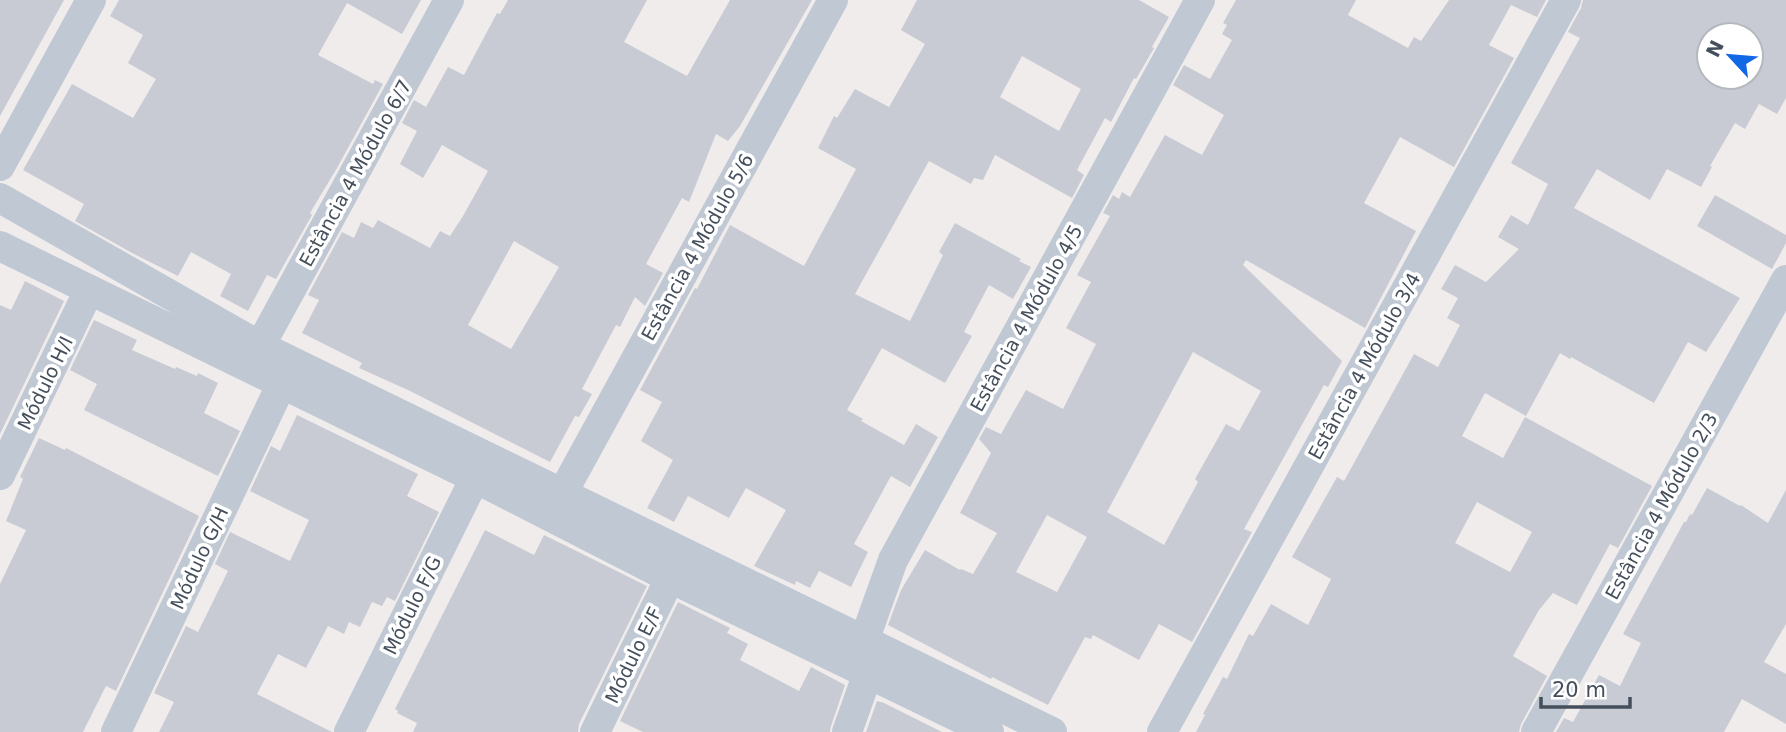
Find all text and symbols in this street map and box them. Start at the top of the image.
north arrow [1695,21,1765,91]
text: N [1701,37,1728,61]
street label: Estância 4 Módulo 6/7 [294,76,416,270]
street label: Estância 4 Módulo 5/6 [636,150,758,344]
street label: Estância 4 Módulo 4/5 [965,221,1087,415]
street label: Estância 4 Módulo 3/4 [1303,269,1425,463]
street label: Módulo H/I [13,333,77,433]
street label: Estância 4 Módulo 2/3 [1600,409,1722,603]
street label: Módulo G/H [166,503,232,613]
street label: Módulo F/G [379,552,445,658]
street label: Módulo E/F [600,603,666,707]
scale bar [1541,666,1630,710]
text: 20 m [1552,678,1606,702]

